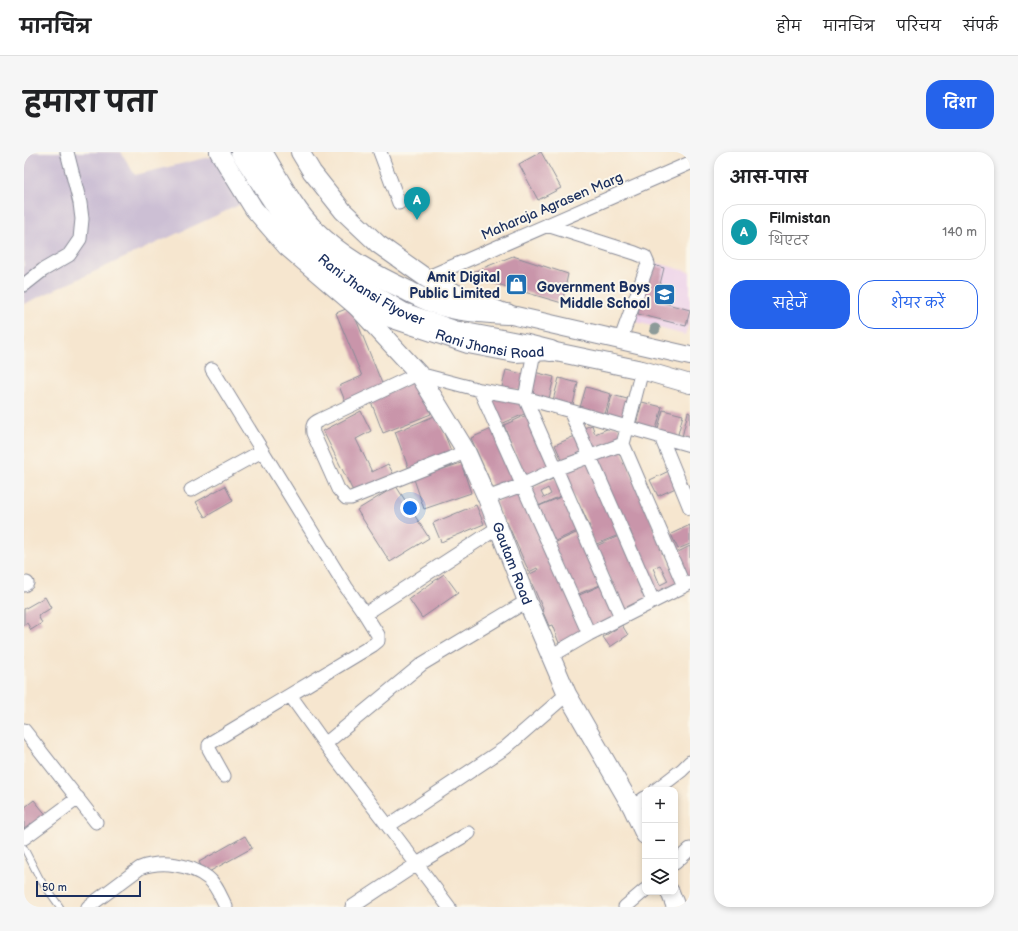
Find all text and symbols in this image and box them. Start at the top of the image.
text: मानचित्र [20,16,91,39]
text: होम [777,18,801,35]
text: मानचित्र [823,18,875,35]
text: परिचय [897,18,941,35]
text: संपर्क [963,18,998,35]
button: दिशा [926,80,994,129]
text: हमारा पता [24,87,156,120]
street label: Maharaja Agrasen Marg [479,168,625,244]
text: आस-पास [730,168,808,188]
pin: A [404,187,430,220]
text: Filmistan [769,209,831,228]
text: A [740,224,748,240]
text: 140 m [942,224,977,240]
text: थिएटर [769,233,809,249]
street label: Rani Jhansi Flyover [315,250,428,329]
place label: Amit Digital Public Limited [409,269,500,302]
shop icon: Amit Digital Public Limited [503,272,529,298]
place label: Government Boys Middle School [537,279,650,312]
button: सहेजें [730,280,850,329]
button: शेयर करें [858,280,978,329]
school or university icon: Government Boys Middle School [652,282,678,308]
street label: Rani Jhansi Road [433,325,545,362]
your location [400,498,420,518]
street label: Gautam Road [489,519,536,607]
map controls [642,787,678,895]
button: + [642,787,678,823]
button: − [642,823,678,859]
button: layers [642,859,678,895]
scale bar [36,879,141,898]
text: 50 m [42,881,67,894]

